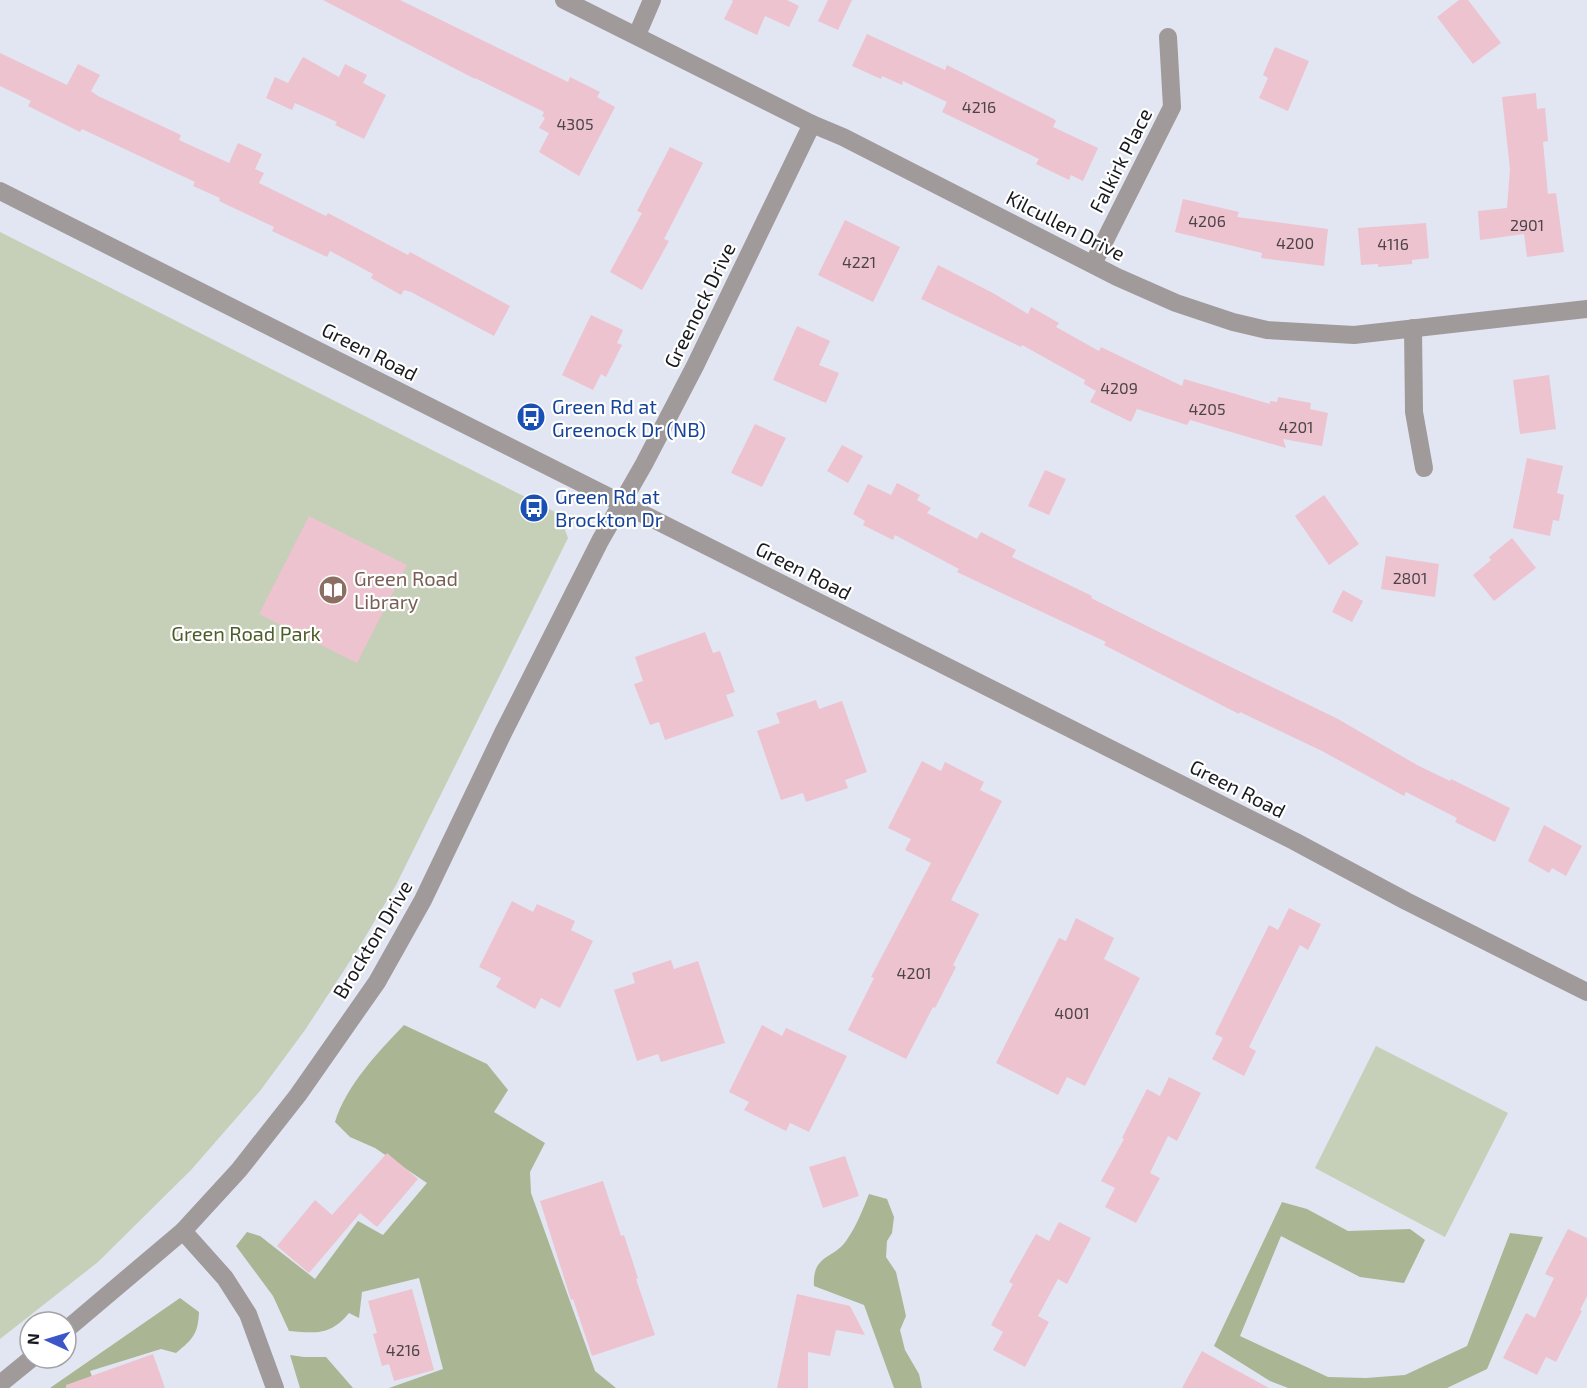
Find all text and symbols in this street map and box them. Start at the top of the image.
house number: 4216 [962,97,996,116]
street label: Falkirk Place [1083,104,1157,216]
house number: 4305 [557,114,593,133]
street label: Kilcullen Drive [1003,185,1129,265]
house number: 4206 [1188,211,1226,230]
house number: 2901 [1510,215,1544,234]
house number: 4200 [1276,233,1314,252]
house number: 4116 [1377,234,1409,253]
street label: Greenock Drive [658,238,740,372]
house number: 4221 [842,252,876,271]
street label: Green Road [318,317,422,385]
house number: 4209 [1100,378,1138,397]
place label: Green Rd at Greenock Dr (NB) [552,394,706,441]
house number: 4205 [1188,399,1226,418]
bus stop icon: Green Rd at Greenock Dr (NB) [515,401,547,433]
house number: 4201 [1279,417,1313,436]
place label: Green Rd at Brockton Dr [555,484,663,531]
bus stop icon: Green Rd at Brockton Dr [518,492,550,524]
street label: Green Road [752,536,856,604]
place label: Green Road Library [354,566,458,613]
house number: 2801 [1393,568,1427,587]
library icon: Green Road Library [317,574,349,606]
park label: Green Road Park [171,621,321,645]
street label: Green Road [1186,754,1290,822]
street label: Brockton Drive [327,875,417,1003]
house number: 4201 [897,963,931,982]
house number: 4001 [1054,1003,1090,1022]
north arrow [18,1310,78,1370]
text: N [23,1332,42,1345]
house number: 4216 [386,1340,420,1359]

